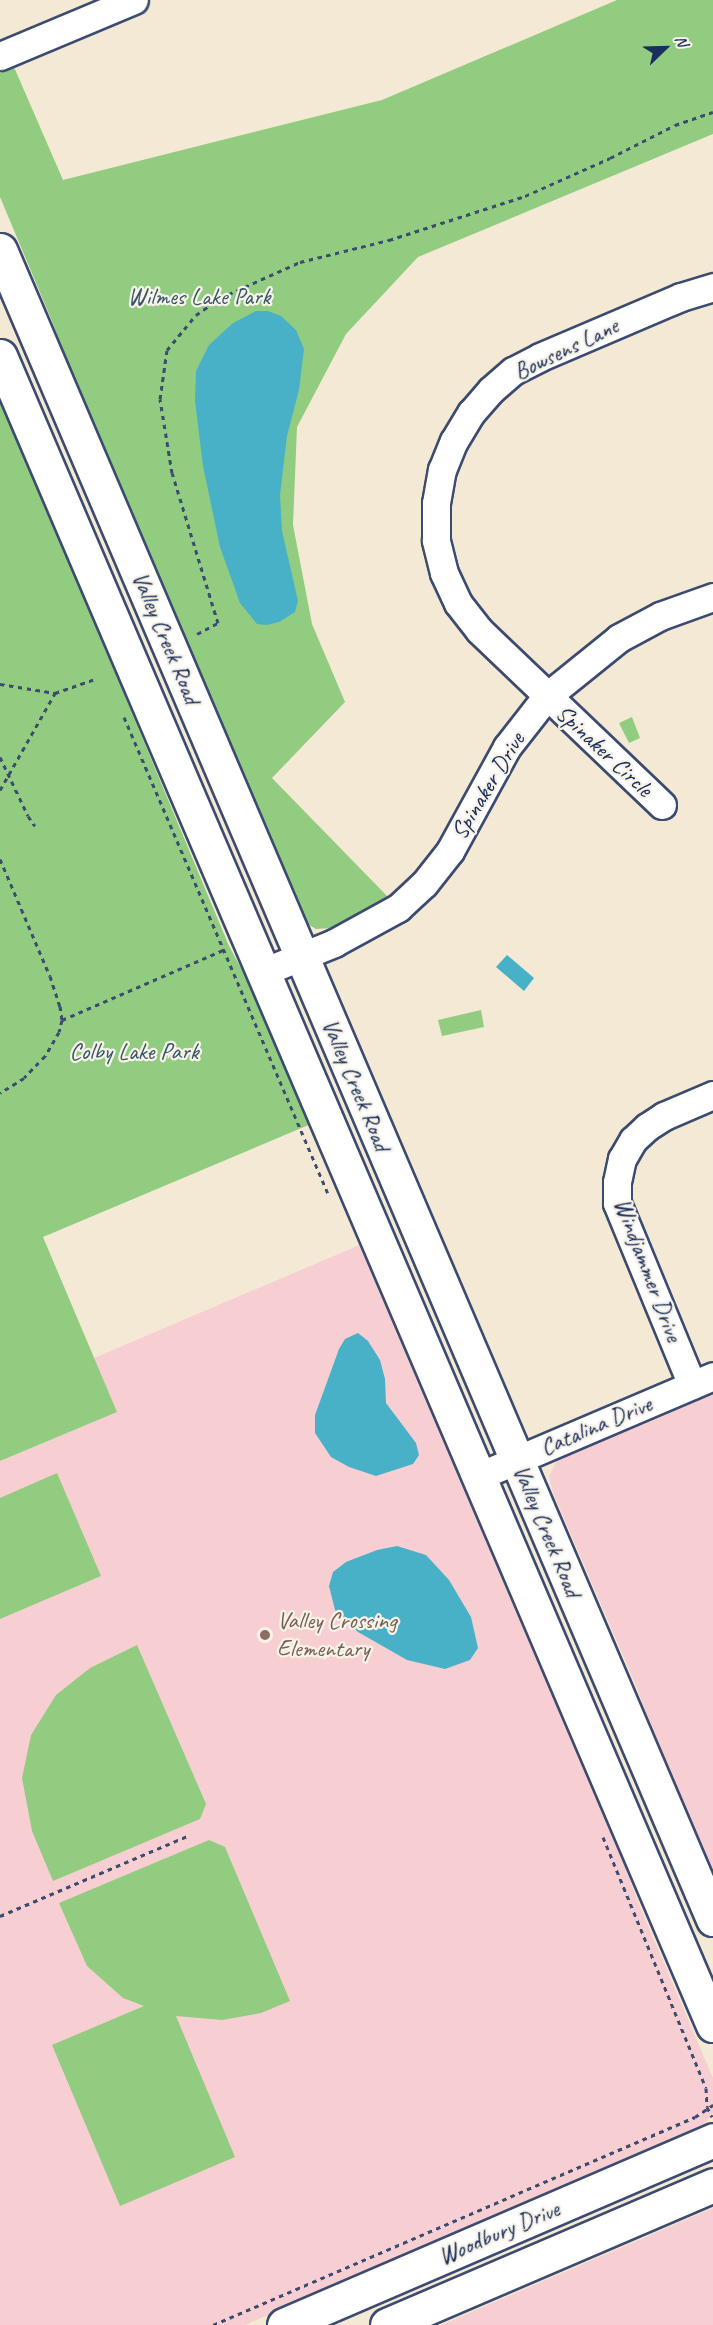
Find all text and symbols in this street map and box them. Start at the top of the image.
north arrow [635,18,695,78]
text: N [670,33,693,49]
park label: Wilmes Lake Park [127,283,271,311]
street label: Bowsens Lane [509,311,623,387]
street label: Valley Creek Road [125,567,207,709]
street label: Spinaker Circle [550,699,658,803]
street label: Spinaker Drive [445,727,531,845]
street label: Valley Creek Road [315,1014,397,1156]
park label: Colby Lake Park [69,1038,199,1066]
street label: Windjammer Drive [608,1194,688,1346]
street label: Catalina Drive [536,1390,656,1462]
street label: Valley Creek Road [506,1460,588,1602]
place label: Valley Crossing Elementary [277,1607,397,1663]
marker: Valley Crossing Elementary [258,1628,272,1642]
street label: Woodbury Drive [434,2195,564,2271]

